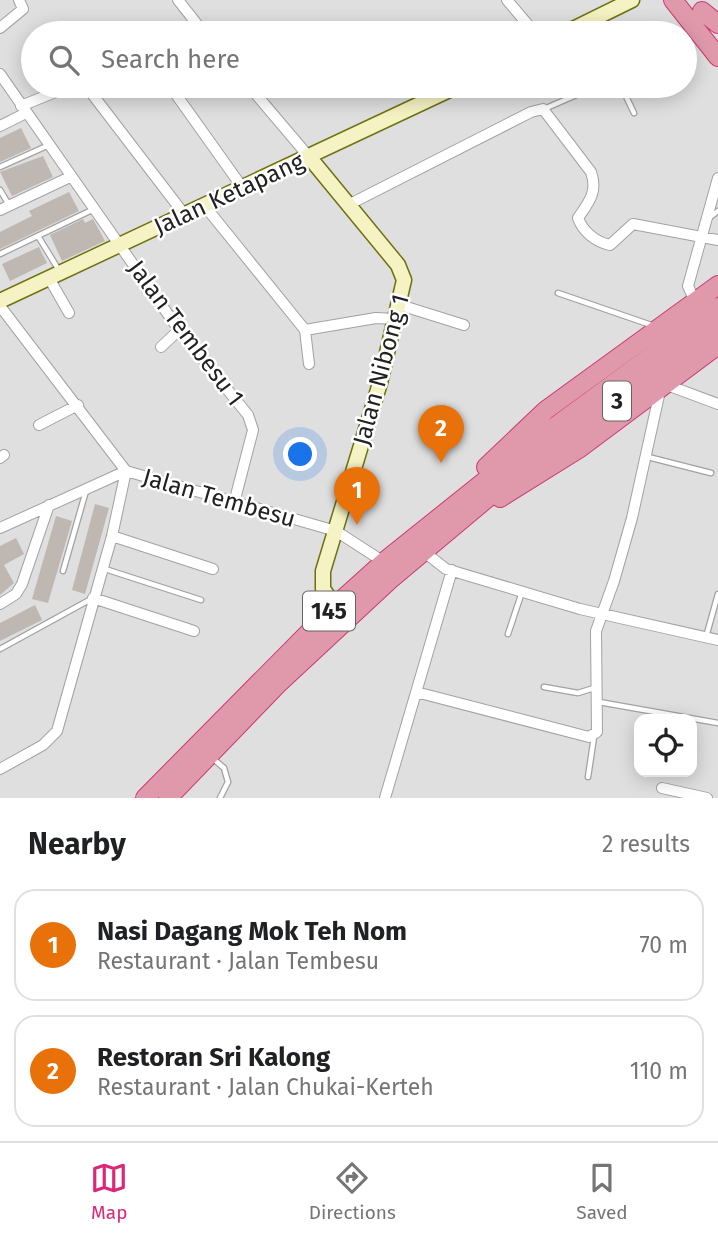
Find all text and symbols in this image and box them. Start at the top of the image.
search box [21,21,697,98]
icon: search [45,41,83,79]
text: Search here [101,44,240,75]
street label: Jalan Ketapang [149,147,309,241]
street label: Jalan Tembesu 1 [122,255,250,411]
street label: Jalan Nibong 1 [347,291,415,449]
road number: 3 [603,382,631,420]
pin: 2 [418,405,464,463]
your location [283,437,317,471]
street label: Jalan Tembesu [139,463,299,533]
pin: 1 [334,467,380,525]
road number: 145 [303,592,355,631]
map controls [634,714,697,777]
button: locate [634,714,697,777]
text: Nearby [28,826,126,862]
text: 2 results [602,830,690,858]
text: Nasi Dagang Mok Teh Nom [97,916,407,947]
text: 1 [48,931,58,959]
text: 70 m [639,931,688,959]
text: Restaurant · Jalan Tembesu [97,947,379,975]
text: Restoran Sri Kalong [97,1042,330,1073]
text: 2 [47,1057,59,1085]
text: 110 m [630,1057,688,1085]
text: Restaurant · Jalan Chukai-Kerteh [97,1073,434,1101]
tab: Map [90,1159,128,1224]
tab: Directions [309,1159,396,1224]
tab: Saved [576,1159,628,1224]

